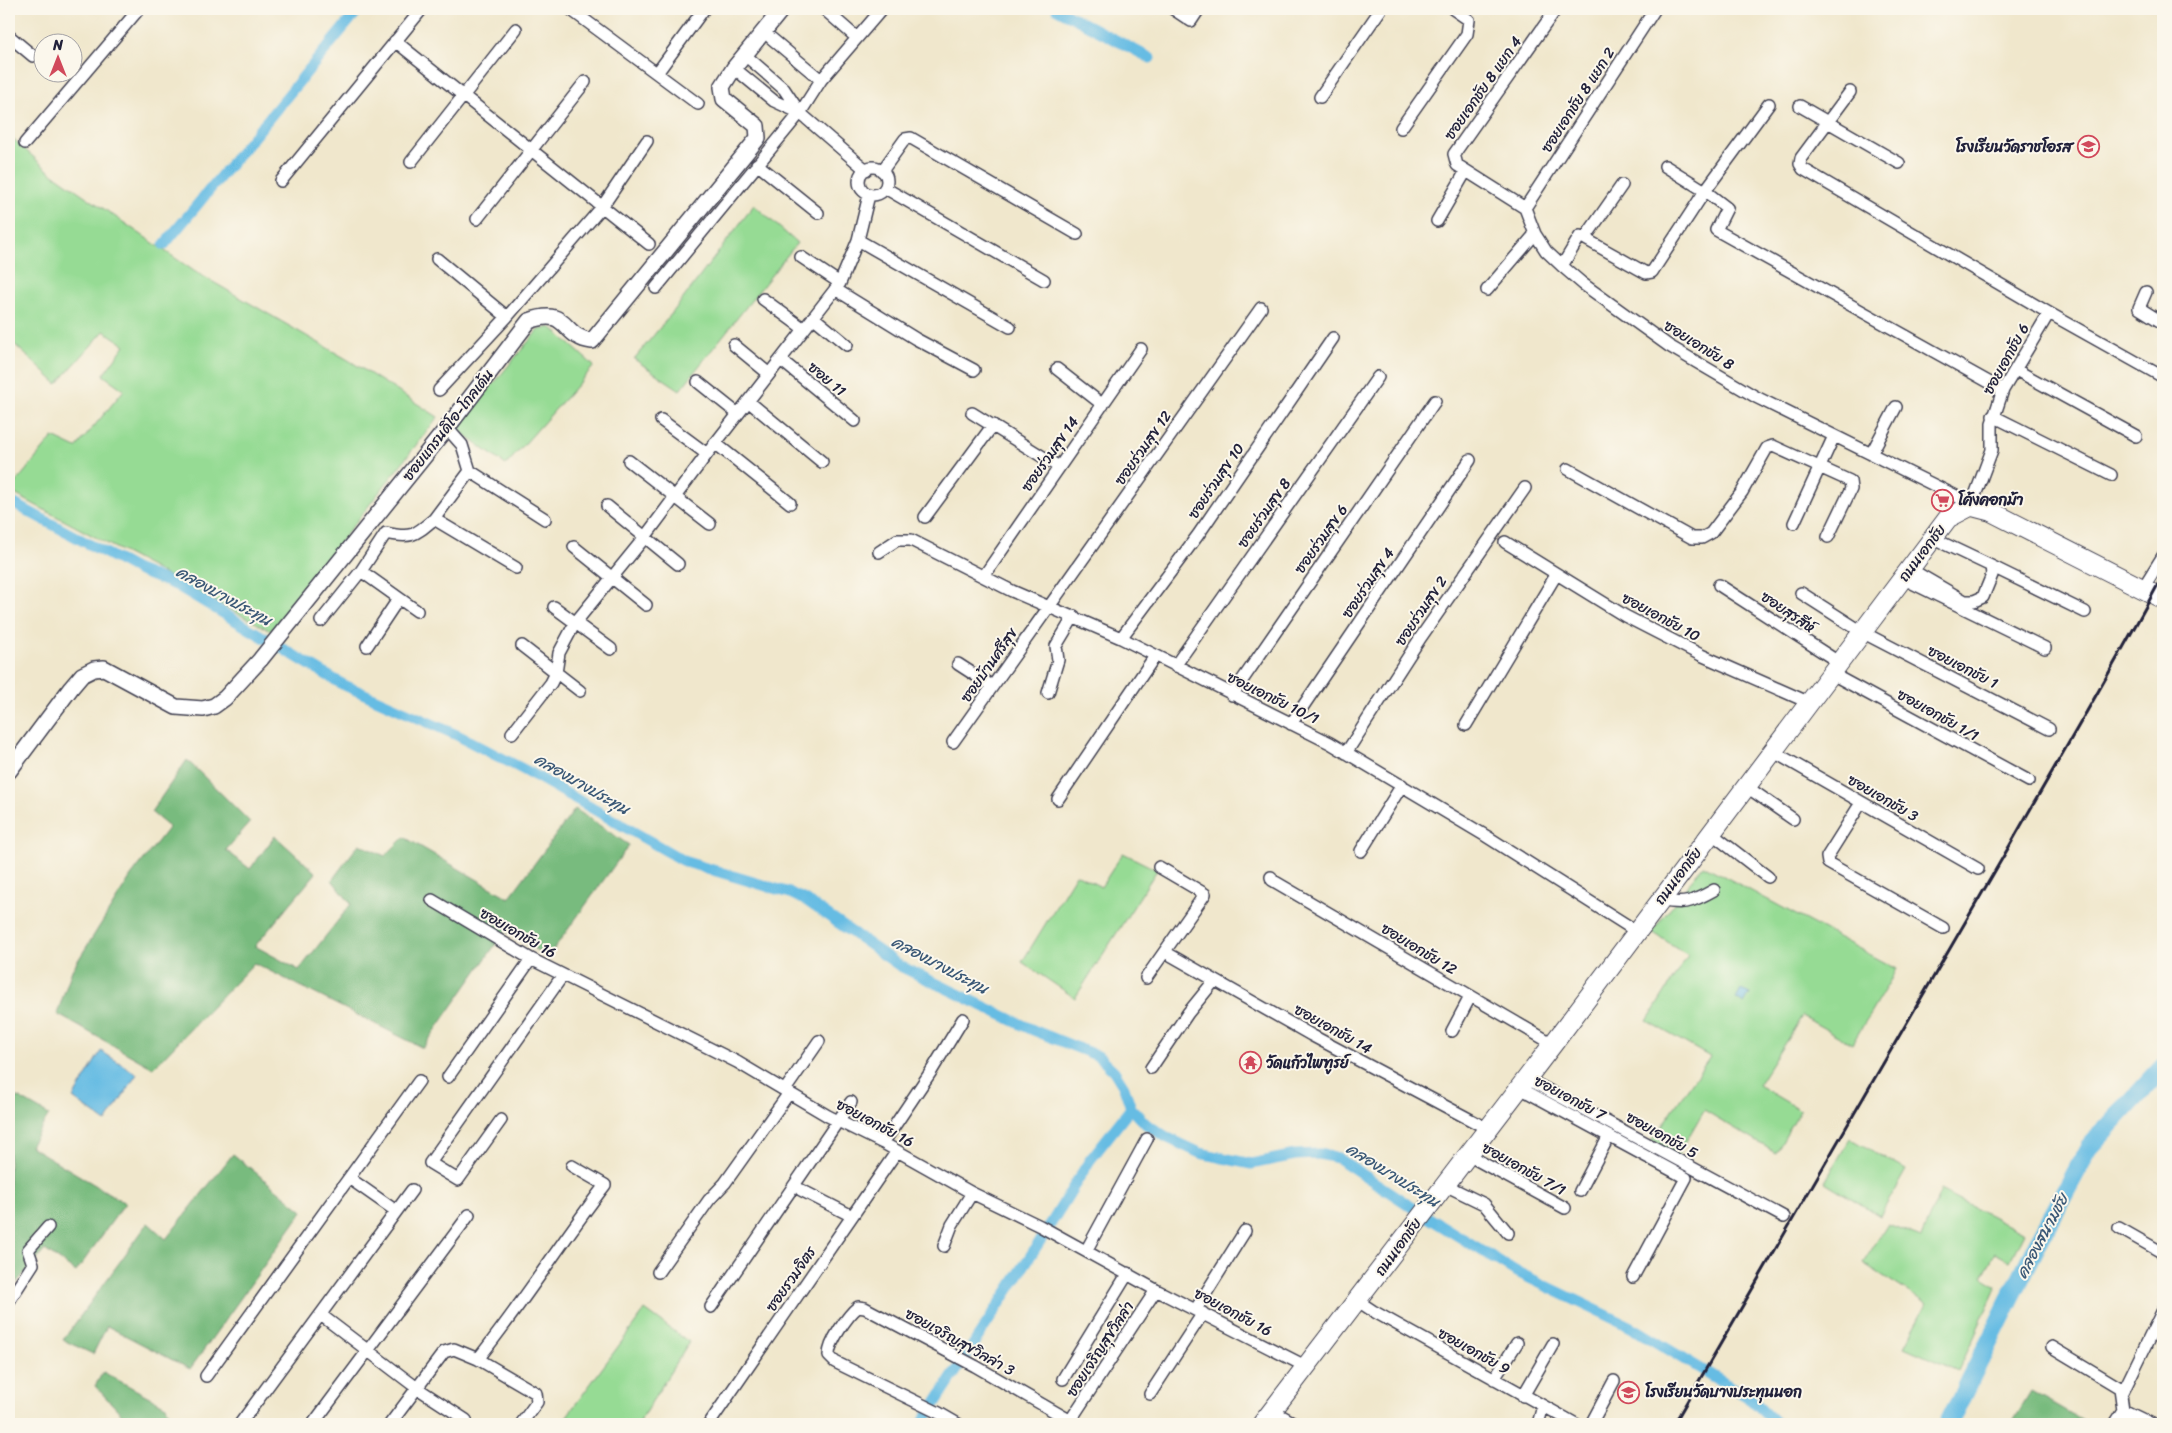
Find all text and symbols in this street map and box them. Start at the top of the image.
street label: ซอยเอกชัย 8 แยก 4 [1437,30,1529,146]
north arrow [32,32,82,82]
text: N [52,33,63,58]
street label: ซอยเอกชัย 8 แยก 2 [1534,42,1622,158]
place label: โรงเรียนวัดราชโอรส [1955,134,2076,160]
school or university icon: โรงเรียนวัดราชโอรส [2076,135,2100,159]
street label: ซอยเอกชัย 8 [1659,313,1739,377]
street label: ซอยเอกชัย 6 [1976,318,2036,400]
street label: ซอย 11 [802,355,852,403]
street label: ซอยแกรนดิโอ-โกลเด้น [396,363,500,487]
street label: ซอยร่วมสุข 12 [1107,405,1179,491]
street label: ซอยร่วมสุข 14 [1014,411,1086,497]
street label: ซอยร่วมสุข 10 [1181,437,1251,525]
street label: ซอยร่วมสุข 8 [1230,473,1298,553]
place label: โค้งคอกม้า [1958,487,2024,513]
supermarket icon: โค้งคอกม้า [1930,488,1954,512]
street label: ซอยร่วมสุข 6 [1287,499,1355,579]
street label: ถนนเอกชัย [1891,518,1953,588]
street label: ซอยร่วมสุข 4 [1335,542,1401,624]
water label: คลองบางประทุน [171,558,279,635]
street label: ซอยร่วมสุข 2 [1388,570,1454,652]
street label: ซอยสุรสีห์ [1755,584,1823,642]
street label: ซอยเอกชัย 10 [1617,585,1705,649]
street label: ซอยบ้านศรีสุข [953,621,1025,708]
street label: ซอยเอกชัย 1 [1923,638,2003,696]
street label: ซอยเอกชัย 10/1 [1222,664,1324,732]
street label: ซอยเอกชัย 1/1 [1892,682,1984,748]
water label: คลองบางประทุน [529,745,637,824]
street label: ซอยเอกชัย 3 [1843,767,1923,829]
street label: ถนนเอกชัย [1647,841,1709,911]
street label: ซอยเอกชัย 16 [475,900,561,966]
street label: ซอยเอกชัย 12 [1376,916,1463,982]
water label: คลองบางประทุน [886,927,995,1004]
street label: ซอยเอกชัย 14 [1289,997,1377,1061]
place label: วัดแก้วไพฑูรย์ [1266,1050,1352,1076]
temple icon: วัดแก้วไพฑูรย์ [1238,1051,1262,1075]
street label: ซอยเอกชัย 7 [1529,1068,1612,1129]
street label: ซอยเอกชัย 16 [831,1092,919,1154]
street label: ซอยเอกชัย 5 [1621,1104,1703,1166]
water label: คลองบางประทุน [1340,1135,1447,1216]
street label: ซอยเอกชัย 7/1 [1477,1135,1571,1203]
water label: คลองสนามชัย [2007,1186,2078,1284]
street label: ถนนเอกชัย [1368,1212,1428,1282]
street label: ซอยรวมจิตร [759,1240,824,1317]
street label: ซอยเอกชัย 16 [1189,1281,1277,1343]
street label: ซอยเจริญสุขวิลล่า [1059,1296,1141,1402]
street label: ซอยเจริญสุขวิลล่า 3 [900,1301,1020,1383]
street label: ซอยเอกชัย 9 [1433,1320,1515,1382]
place label: โรงเรียนวัดบางประทุนนอก [1645,1379,1802,1405]
school or university icon: โรงเรียนวัดบางประทุนนอก [1617,1380,1641,1404]

